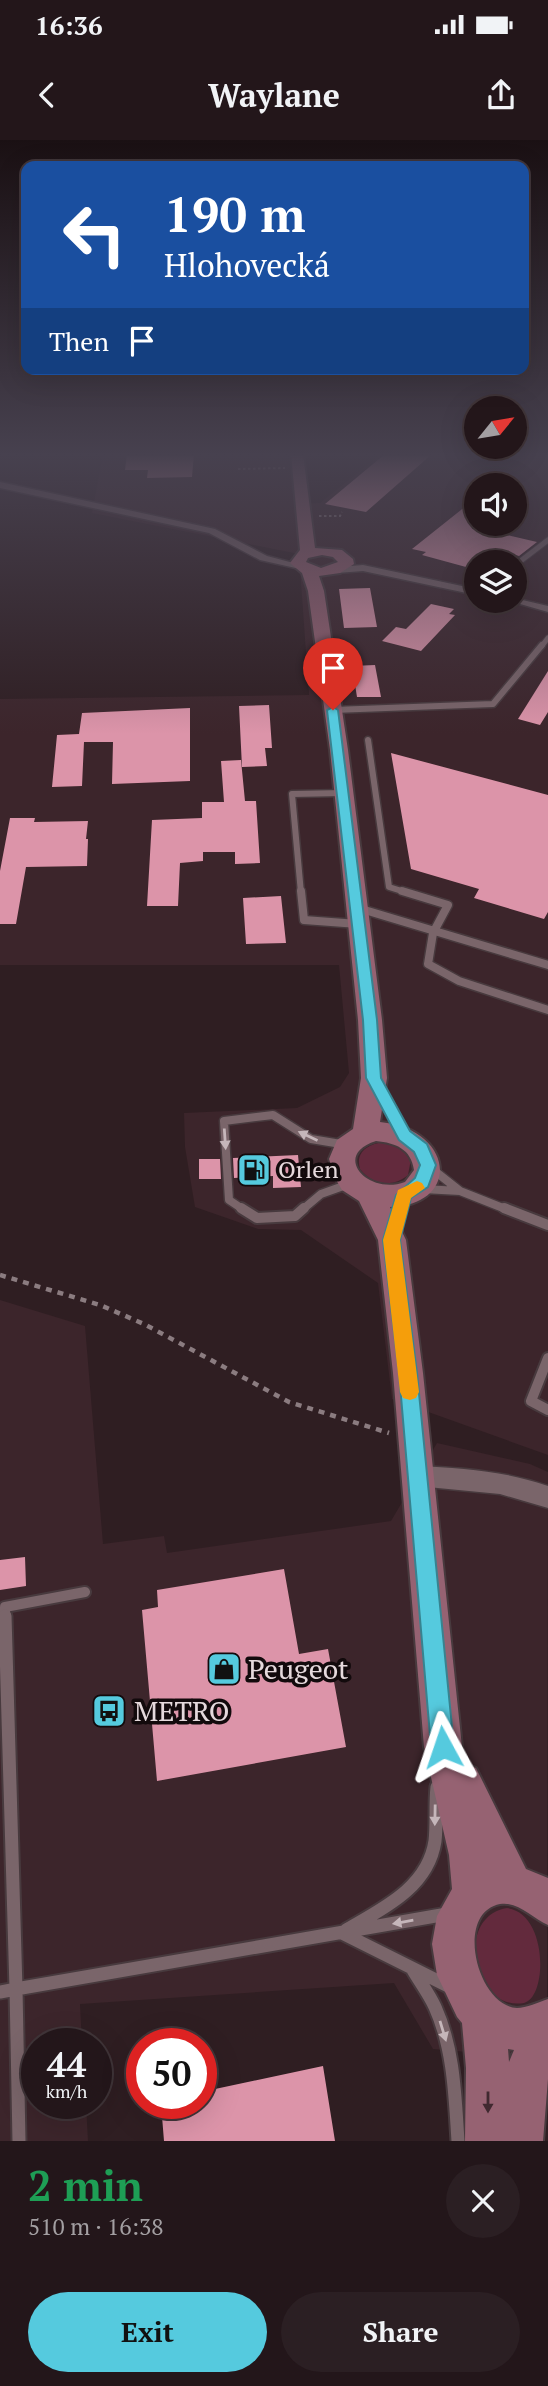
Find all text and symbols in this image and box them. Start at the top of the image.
text: 16:36 [35,8,103,42]
text: Waylane [208,74,340,116]
icon: back [28,76,66,114]
icon: share [482,76,520,114]
text: 190 m [164,181,306,246]
icon: left [49,189,140,280]
text: Hlohovecká [164,244,330,286]
icon: arrive [123,322,161,360]
text: Then [49,324,109,358]
north arrow [464,396,527,458]
map controls [464,396,527,613]
button: sound [464,473,527,536]
button: layers [464,550,527,613]
pin [303,638,363,710]
icon: arrive [314,649,352,687]
one-way arrow [220,1128,231,1150]
one-way arrow [298,1130,318,1142]
fuel station icon: Orlen [235,1151,273,1189]
place label: Orlen [278,1153,339,1185]
shop icon: Peugeot [205,1650,243,1688]
place label: Peugeot [248,1650,349,1687]
bus stop icon: METRO [90,1692,128,1730]
place label: METRO [134,1692,230,1729]
position arrow [406,1710,480,1784]
one-way arrow [429,1804,441,1826]
one-way arrow [391,1917,413,1928]
one-way arrow [438,2020,448,2041]
speed limit sign: 50 [126,2028,217,2119]
text: 44 [47,2041,86,2087]
text: km/h [46,2079,87,2103]
one-way arrow [482,2091,494,2113]
text: 2 min [28,2157,143,2213]
button: close [446,2164,520,2238]
text: 510 m · 16:38 [28,2211,163,2242]
button: Exit [28,2292,267,2372]
button: Share [281,2292,520,2372]

